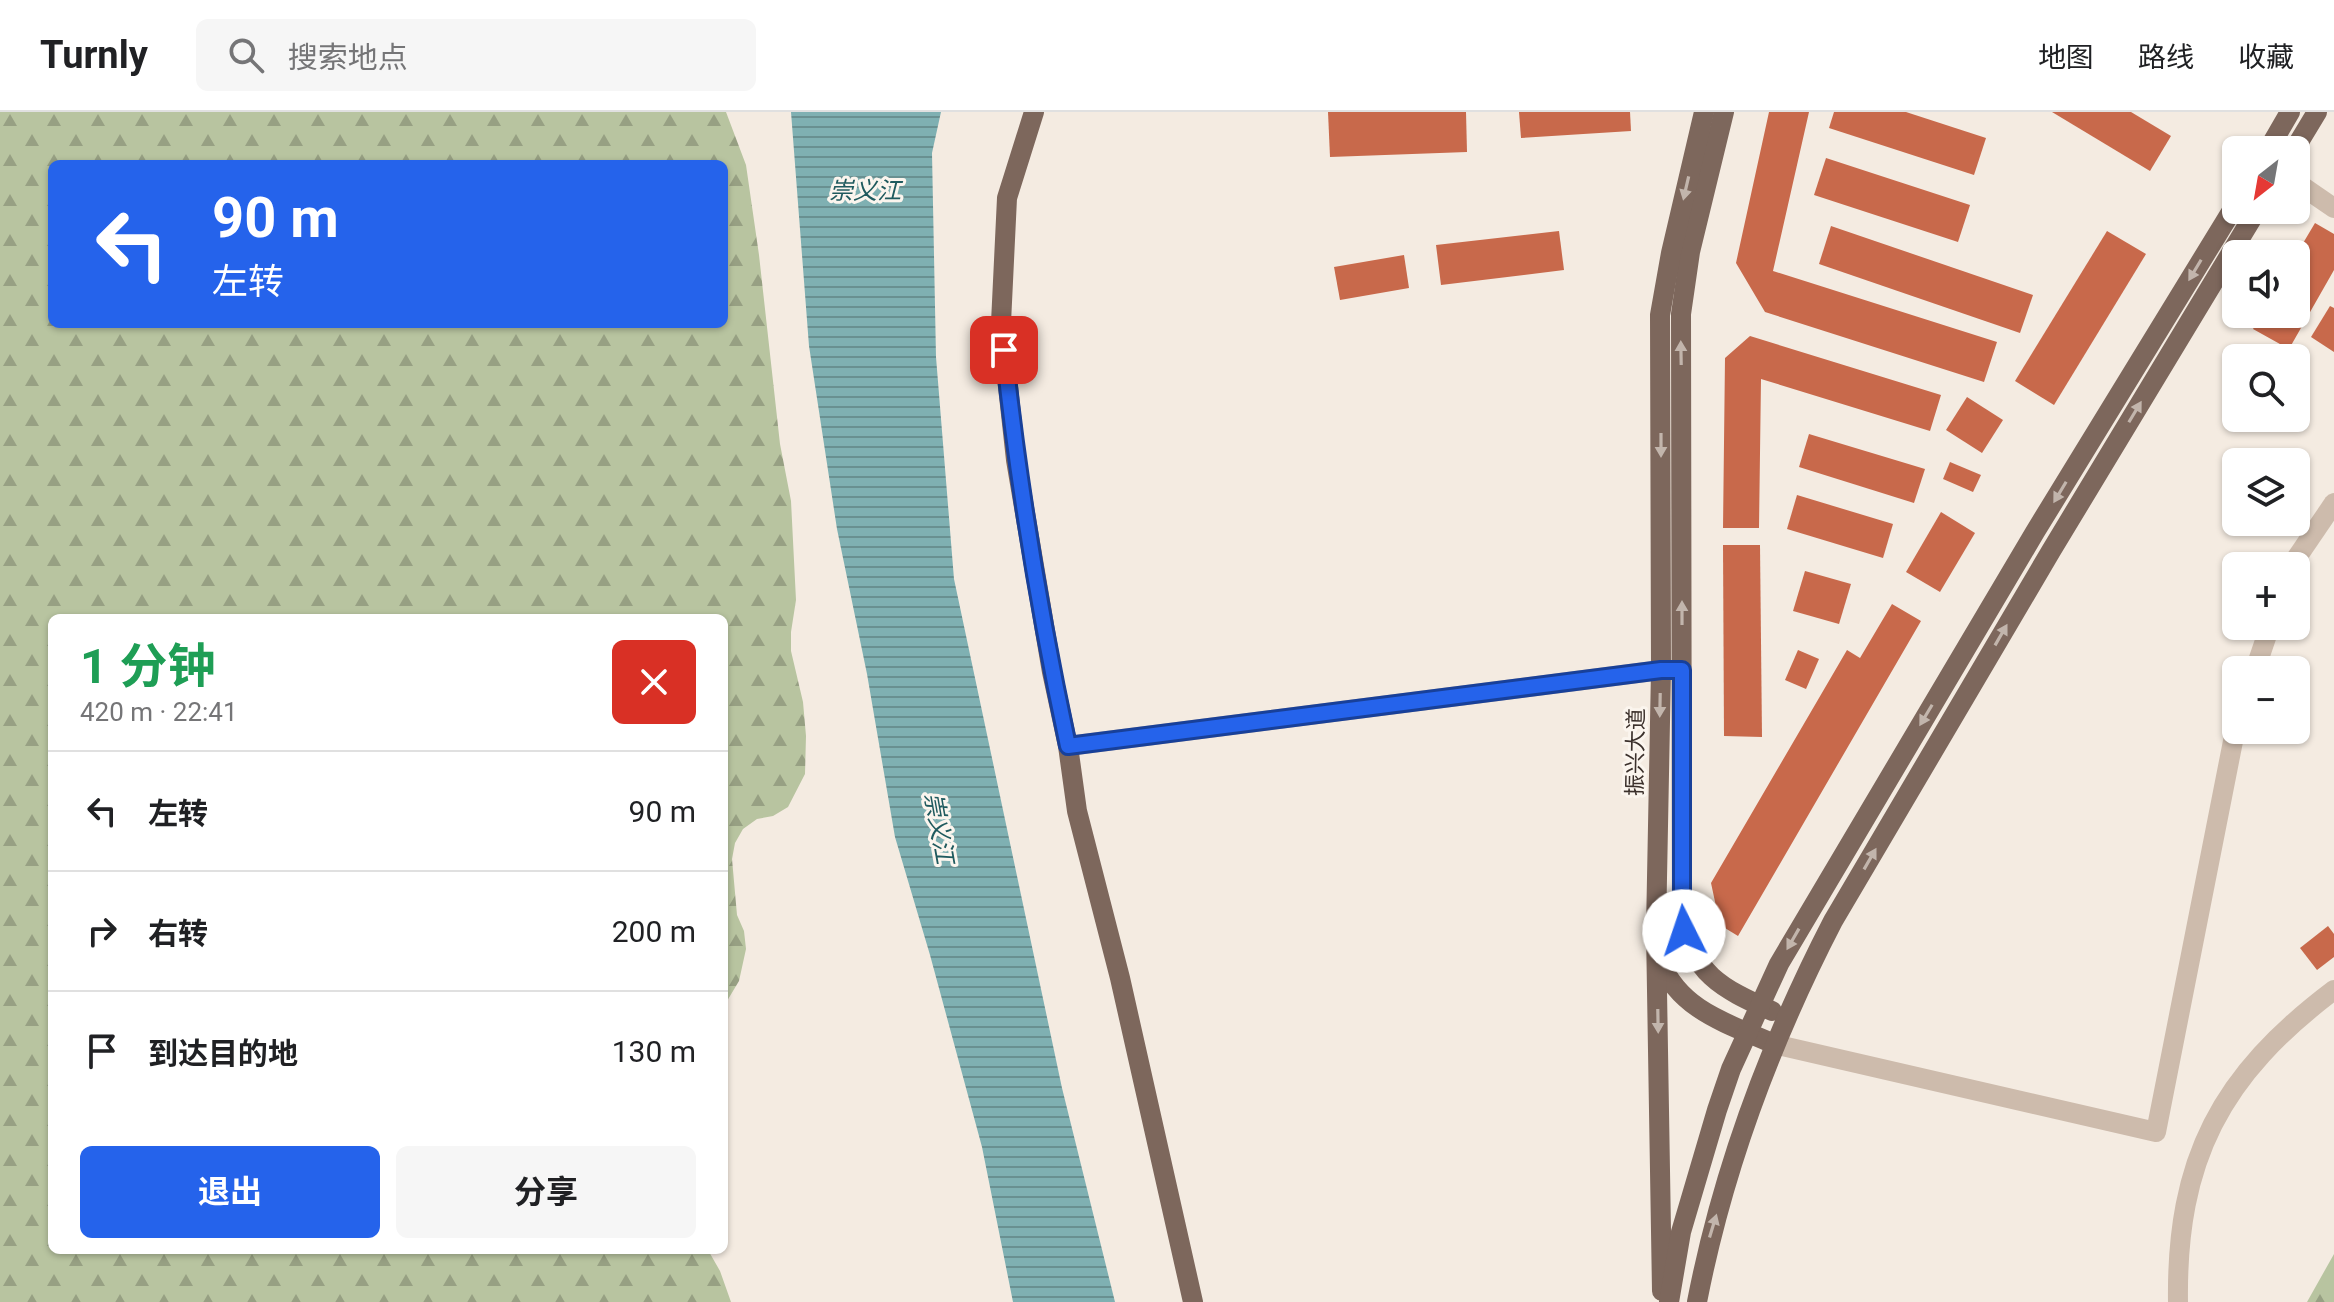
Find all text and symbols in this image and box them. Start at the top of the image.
search box [196,19,756,91]
text: Turnly [40,33,148,77]
icon: search [224,33,268,77]
text: 搜索地点 [288,40,408,75]
text: 地图 [2038,41,2094,74]
text: 路线 [2138,41,2194,74]
text: 收藏 [2238,41,2294,74]
north arrow [2222,136,2310,224]
map controls [2222,136,2310,744]
one-way arrow [1679,176,1692,201]
water label: 崇义江 [829,177,904,205]
text: 90 m [212,185,339,251]
icon: left [80,192,184,296]
button: sound [2222,240,2310,328]
one-way arrow [2189,259,2203,281]
text: 左转 [212,261,284,303]
pin [970,316,1038,384]
icon: arrive [982,328,1026,372]
one-way arrow [1675,340,1687,365]
button: search [2222,344,2310,432]
one-way arrow [2128,401,2142,423]
one-way arrow [1655,433,1667,458]
button: layers [2222,448,2310,536]
one-way arrow [2053,481,2067,503]
button: + [2222,552,2310,640]
one-way arrow [1676,600,1688,625]
one-way arrow [1994,624,2008,646]
text: 1 分钟 [80,638,215,695]
button: close [612,640,696,724]
button: − [2222,656,2310,744]
one-way arrow [1654,693,1667,718]
text: 420 m · 22:41 [80,697,238,727]
one-way arrow [1919,704,1933,726]
street label: 振兴大道 [1622,708,1649,796]
icon: left [80,789,124,833]
water label: 崇义江 [919,790,960,869]
text: 90 m [629,794,696,829]
text: 左转 [148,796,208,831]
one-way arrow [1862,848,1876,870]
position arrow [1642,889,1726,973]
icon: right [80,909,124,953]
text: 200 m [612,914,696,949]
text: 右转 [148,916,208,951]
one-way arrow [1786,928,1800,950]
one-way arrow [1652,1009,1664,1034]
icon: arrive [80,1029,124,1073]
text: 130 m [612,1034,696,1069]
text: 到达目的地 [148,1036,298,1071]
button: 退出 [80,1146,380,1238]
button: 分享 [396,1146,696,1238]
one-way arrow [1707,1213,1720,1237]

